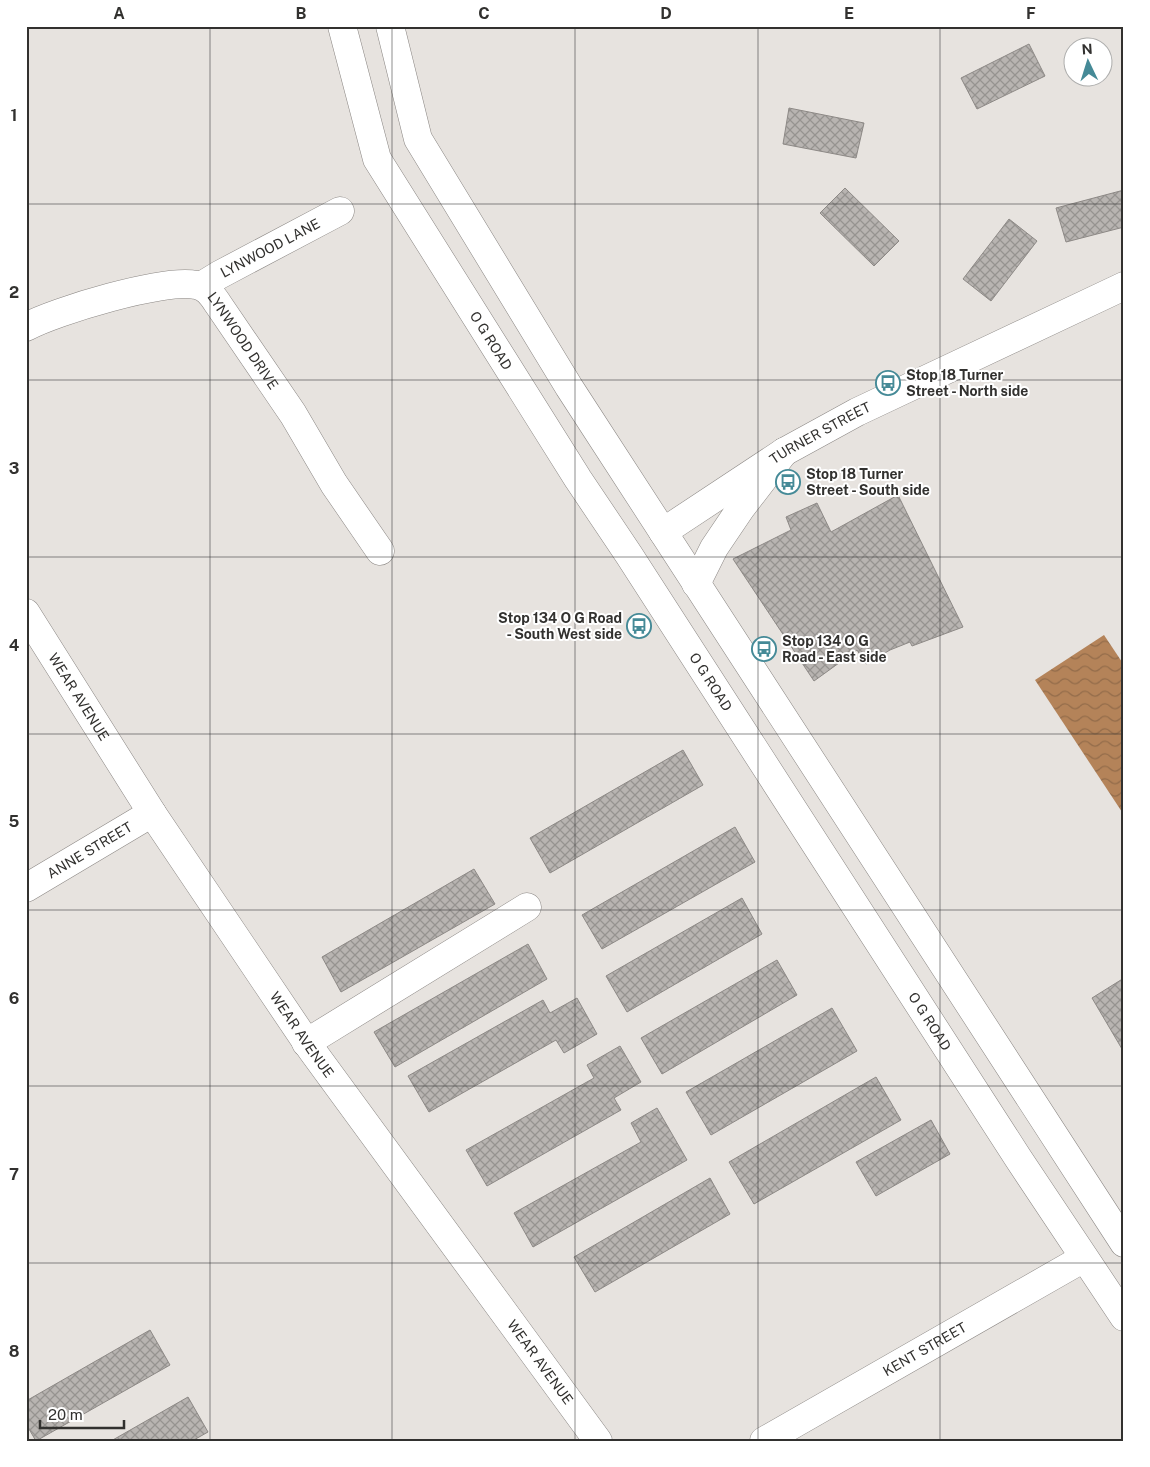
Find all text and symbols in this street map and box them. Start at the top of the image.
text: A [113,4,125,23]
text: B [296,4,307,23]
text: C [478,4,490,23]
text: D [660,4,672,23]
text: E [844,4,854,23]
text: F [1026,4,1036,23]
north arrow [1062,38,1112,88]
text: N [1081,41,1093,57]
text: 1 [11,106,17,125]
street label: LYNWOOD LANE [218,215,323,281]
text: 2 [9,283,19,302]
street label: LYNWOOD DRIVE [204,289,282,392]
street label: O G ROAD [467,308,515,373]
place label: Stop 18 Turner Street - North side [906,367,1028,399]
bus stop icon: Stop 18 Turner Street - North side [875,370,901,396]
street label: TURNER STREET [767,399,873,467]
text: 3 [9,459,19,478]
place label: Stop 18 Turner Street - South side [806,466,930,498]
bus stop icon: Stop 18 Turner Street - South side [775,469,801,495]
place label: Stop 134 O G Road - South West side [498,610,622,642]
bus stop icon: Stop 134 O G Road - South West side [626,613,652,639]
place label: Stop 134 O G Road - East side [782,633,887,665]
text: 4 [9,636,20,655]
bus stop icon: Stop 134 O G Road - East side [751,636,777,662]
street label: WEAR AVENUE [45,650,112,743]
street label: O G ROAD [686,650,736,714]
text: 5 [9,812,20,831]
street label: ANNE STREET [44,819,135,882]
text: 6 [9,989,19,1008]
street label: WEAR AVENUE [267,989,337,1081]
street label: O G ROAD [905,989,955,1054]
text: 7 [9,1165,19,1184]
street label: WEAR AVENUE [504,1317,576,1407]
street label: KENT STREET [880,1319,969,1379]
text: 8 [9,1342,20,1361]
scale bar [40,1397,124,1429]
text: 20 m [48,1406,83,1423]

